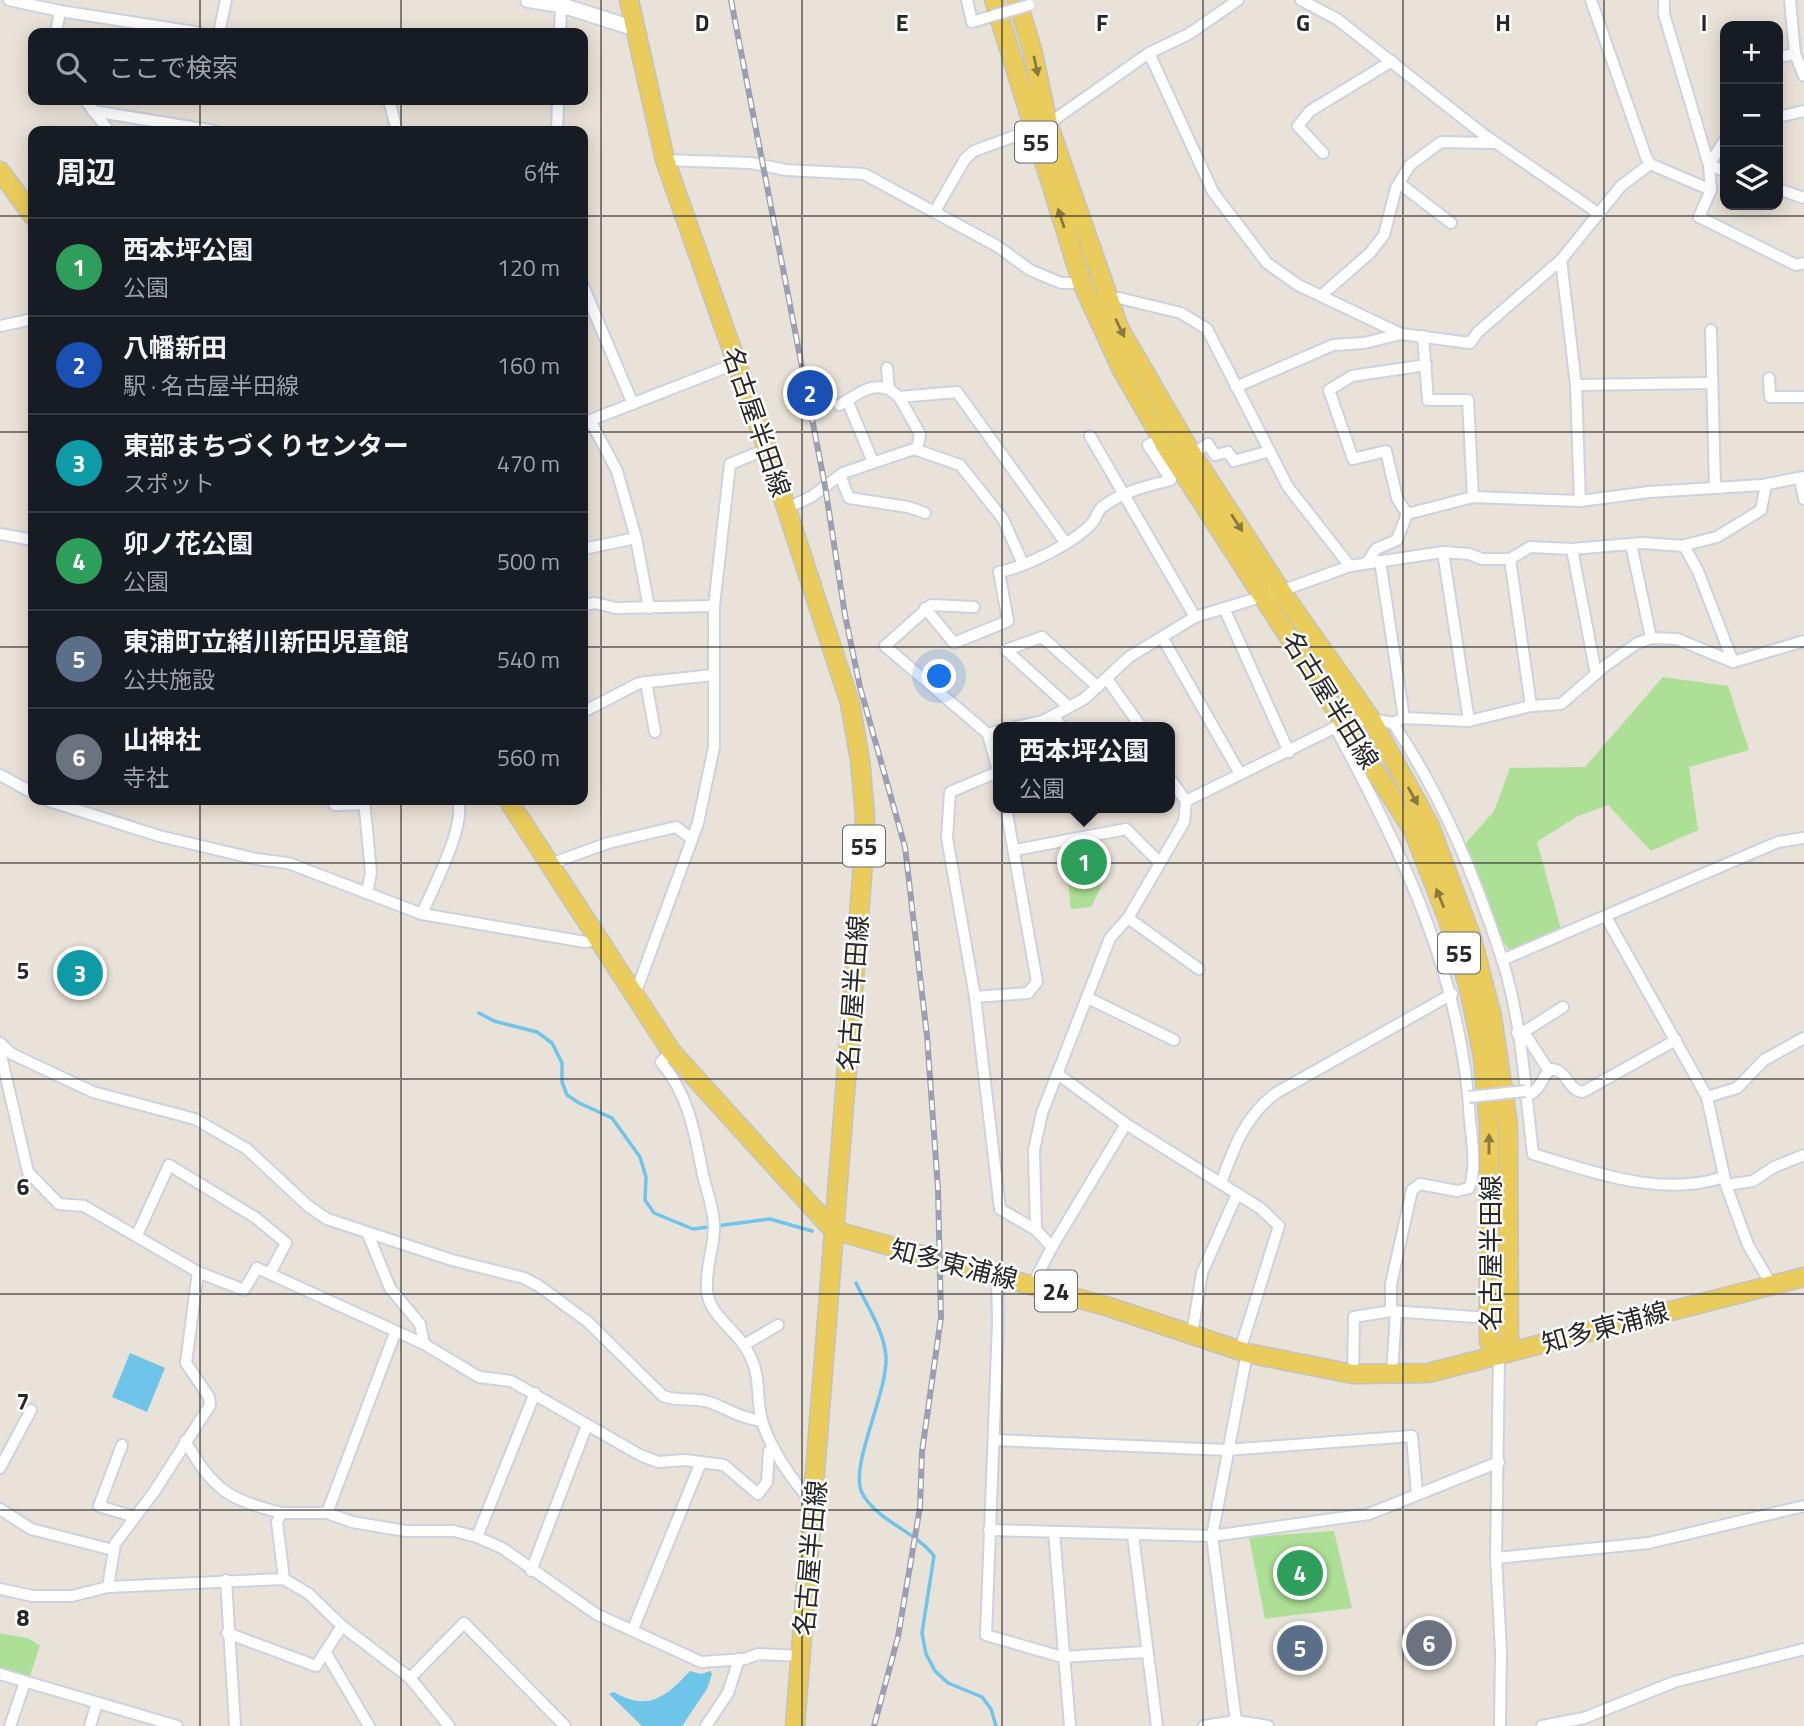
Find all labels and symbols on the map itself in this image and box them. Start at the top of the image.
text: D [695,5,709,40]
text: E [896,5,908,40]
text: F [1096,5,1108,40]
text: G [1296,5,1310,40]
text: H [1495,5,1511,40]
text: I [1701,5,1707,40]
one-way arrow [1030,55,1041,77]
road number: 55 [1015,122,1057,162]
one-way arrow [1055,208,1065,229]
one-way arrow [1114,318,1126,338]
street label: 名古屋半田線 [713,342,801,502]
pin: 2 [787,367,833,419]
one-way arrow [1230,514,1244,532]
street label: 名古屋半田線 [1273,624,1389,776]
your location [922,659,956,693]
one-way arrow [1407,787,1419,807]
road number: 55 [843,826,885,866]
pin: 1 [1061,836,1107,888]
one-way arrow [1434,887,1445,908]
street label: 名古屋半田線 [828,914,878,1072]
road number: 55 [1438,932,1480,973]
pin: 3 [57,947,103,999]
text: 5 [17,953,29,988]
one-way arrow [1483,1132,1495,1154]
text: 6 [17,1169,30,1204]
street label: 名古屋半田線 [1471,1175,1510,1331]
street label: 知多東浦線 [886,1229,1022,1299]
road number: 24 [1035,1270,1077,1311]
street label: 知多東浦線 [1537,1291,1673,1363]
text: 7 [17,1384,29,1419]
street label: 名古屋半田線 [784,1479,836,1637]
pin: 4 [1277,1547,1323,1599]
text: 8 [17,1600,30,1635]
pin: 6 [1406,1617,1452,1669]
pin: 5 [1277,1622,1323,1674]

